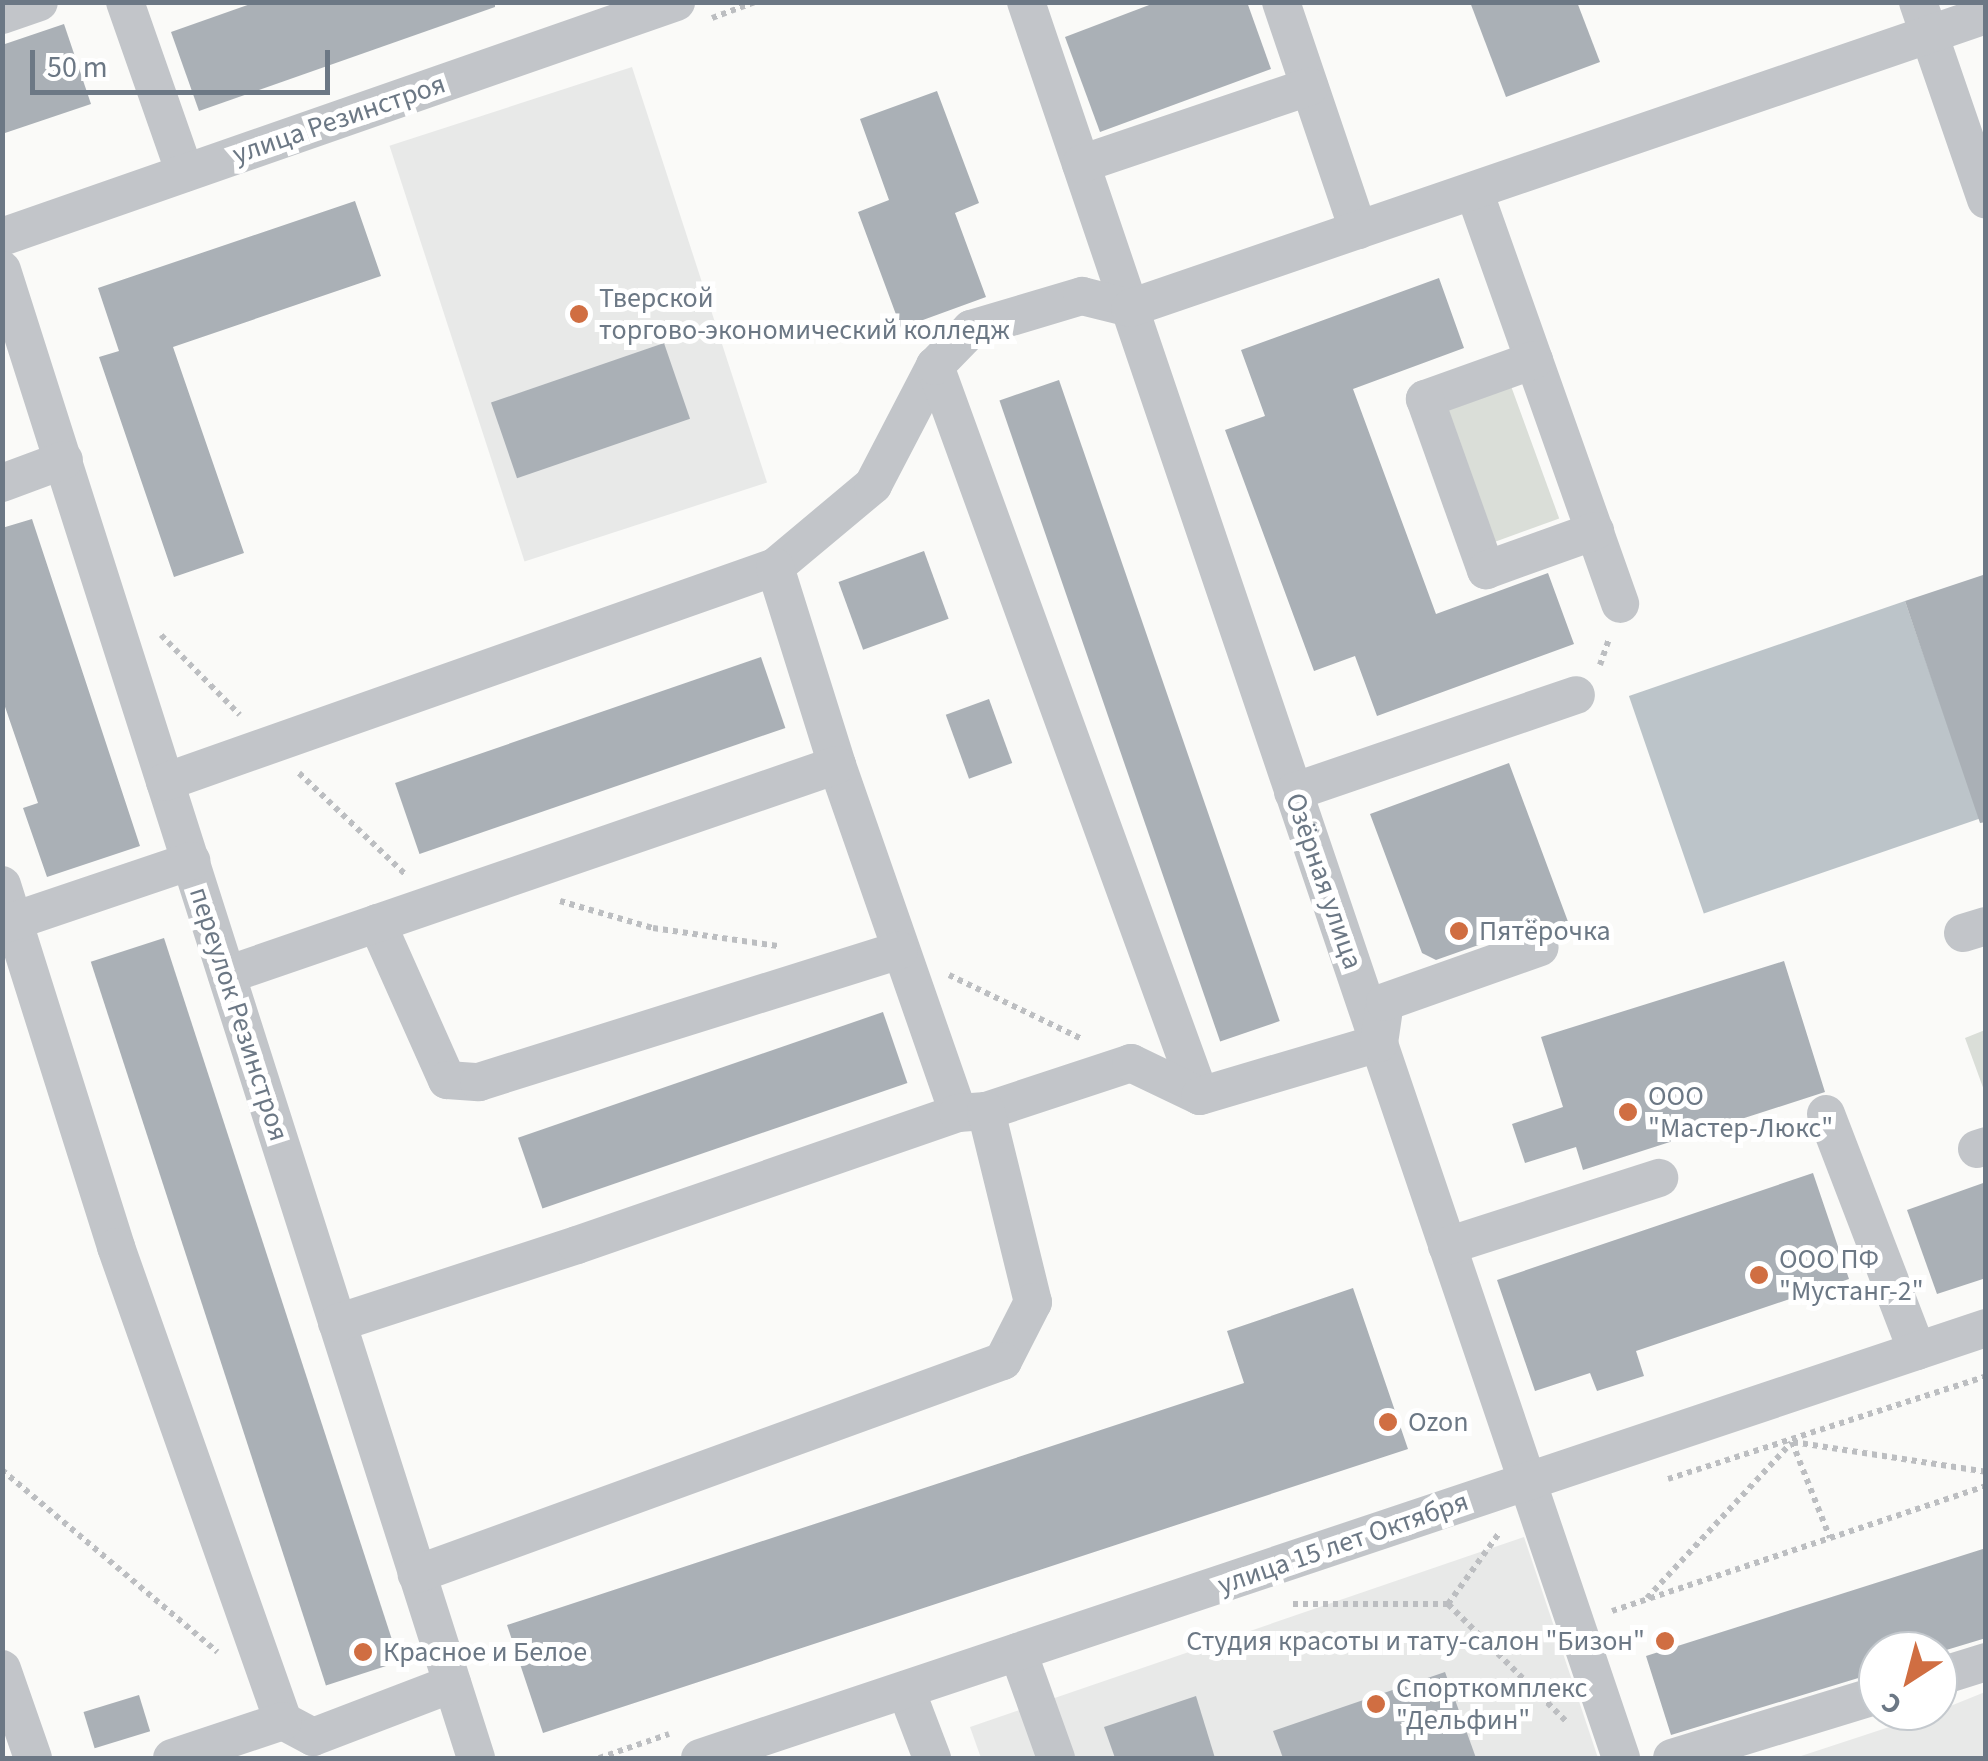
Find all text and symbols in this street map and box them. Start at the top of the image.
scale bar [35,30,335,92]
text: 50 m [47,46,108,89]
street label: улица Резинстроя [228,67,450,171]
place label: Тверской торгово-экономический колледж [599,281,1010,347]
marker: Тверской торгово-экономический колледж [568,303,590,325]
street label: Озёрная улица [1278,789,1370,973]
street label: переулок Резинстроя [182,883,296,1145]
place label: Пятёрочка [1479,914,1611,948]
marker: Пятёрочка [1448,920,1470,942]
place label: ООО "Мастер-Люкс" [1648,1079,1833,1145]
marker: ООО "Мастер-Люкс" [1617,1101,1639,1123]
place label: ООО ПФ "Мустанг-2" [1779,1242,1924,1308]
marker: ООО ПФ "Мустанг-2" [1748,1264,1770,1286]
place label: Ozon [1408,1405,1468,1439]
marker: Ozon [1377,1411,1399,1433]
street label: улица 15 лет Октября [1213,1484,1473,1602]
place label: Студия красоты и тату-салон "Бизон" [1186,1624,1645,1658]
marker: Студия красоты и тату-салон "Бизон" [1654,1630,1676,1652]
north arrow [1858,1631,1958,1731]
place label: Красное и Белое [383,1635,587,1669]
marker: Красное и Белое [352,1641,374,1663]
place label: Спорткомплекс "Дельфин" [1396,1671,1587,1737]
text: С [1873,1683,1910,1725]
marker: Спорткомплекс "Дельфин" [1365,1693,1387,1715]

